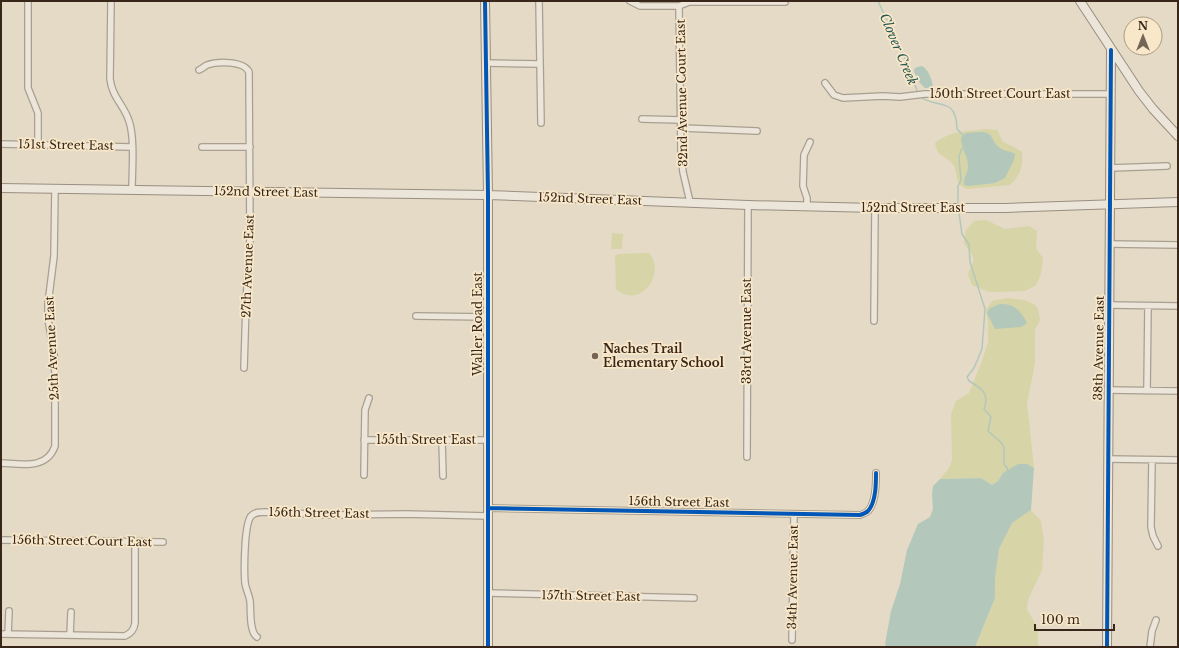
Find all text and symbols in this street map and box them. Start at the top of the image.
water label: Clover Creek [876,11,921,88]
north arrow [1123,16,1163,56]
street label: 32nd Avenue Court East [673,19,690,167]
text: N [1138,19,1149,33]
street label: 150th Street Court East [929,86,1071,101]
street label: 151st Street East [18,136,115,153]
street label: 152nd Street East [214,183,319,200]
street label: 152nd Street East [538,189,643,208]
street label: 152nd Street East [861,200,966,215]
street label: 27th Avenue East [238,213,257,318]
street label: Waller Road East [470,272,485,377]
street label: 33rd Avenue East [739,278,754,384]
street label: 25th Avenue East [41,295,62,401]
street label: 38th Avenue East [1090,295,1107,401]
place label: Naches Trail Elementary School [603,341,725,370]
marker: Naches Trail Elementary School [590,351,600,361]
street label: 155th Street East [376,432,477,447]
street label: 156th Street East [628,493,730,510]
street label: 156th Street East [268,504,370,521]
street label: 34th Avenue East [784,524,801,629]
street label: 156th Street Court East [12,532,153,549]
street label: 157th Street East [541,587,641,604]
scale bar [1035,606,1114,632]
text: 100 m [1041,612,1080,627]

